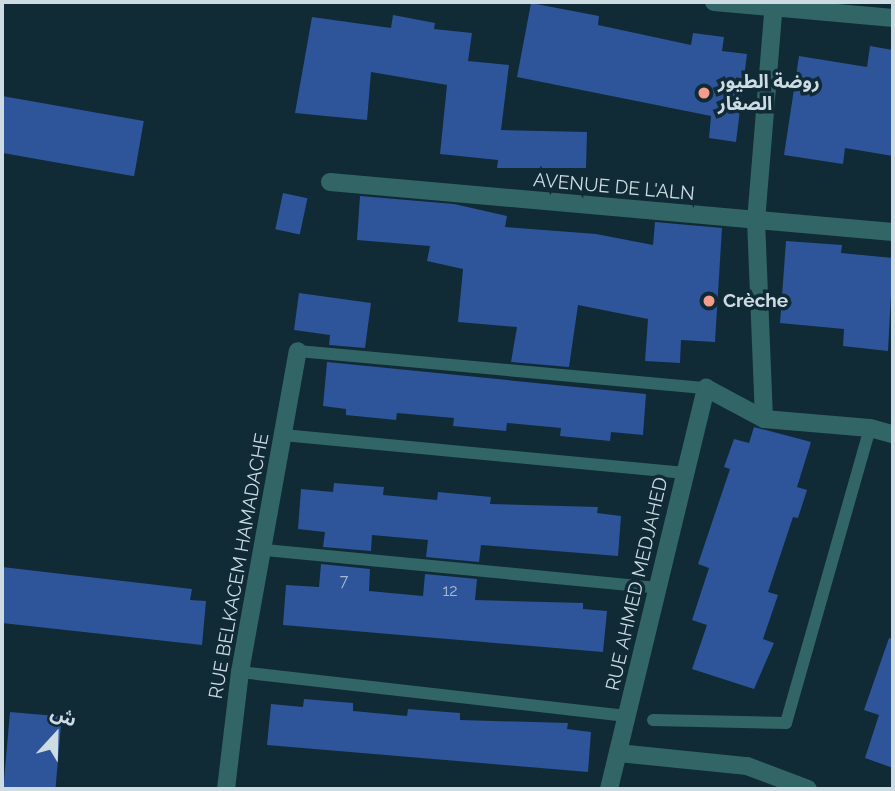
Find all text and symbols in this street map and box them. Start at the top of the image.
place label: روضة الطيور الصغار [718,71,820,115]
marker: روضة الطيور الصغار [696,85,712,101]
street label: AVENUE DE L'ALN [532,169,696,205]
place label: Crèche [723,290,788,312]
marker: Crèche [701,293,717,309]
street label: RUE BELKACEM HAMADACHE [204,431,274,701]
street label: RUE AHMED MEDJAHED [601,475,673,693]
house number: 7 [340,571,348,591]
house number: 12 [442,581,458,601]
north arrow [21,700,91,770]
text: ش [48,700,80,731]

